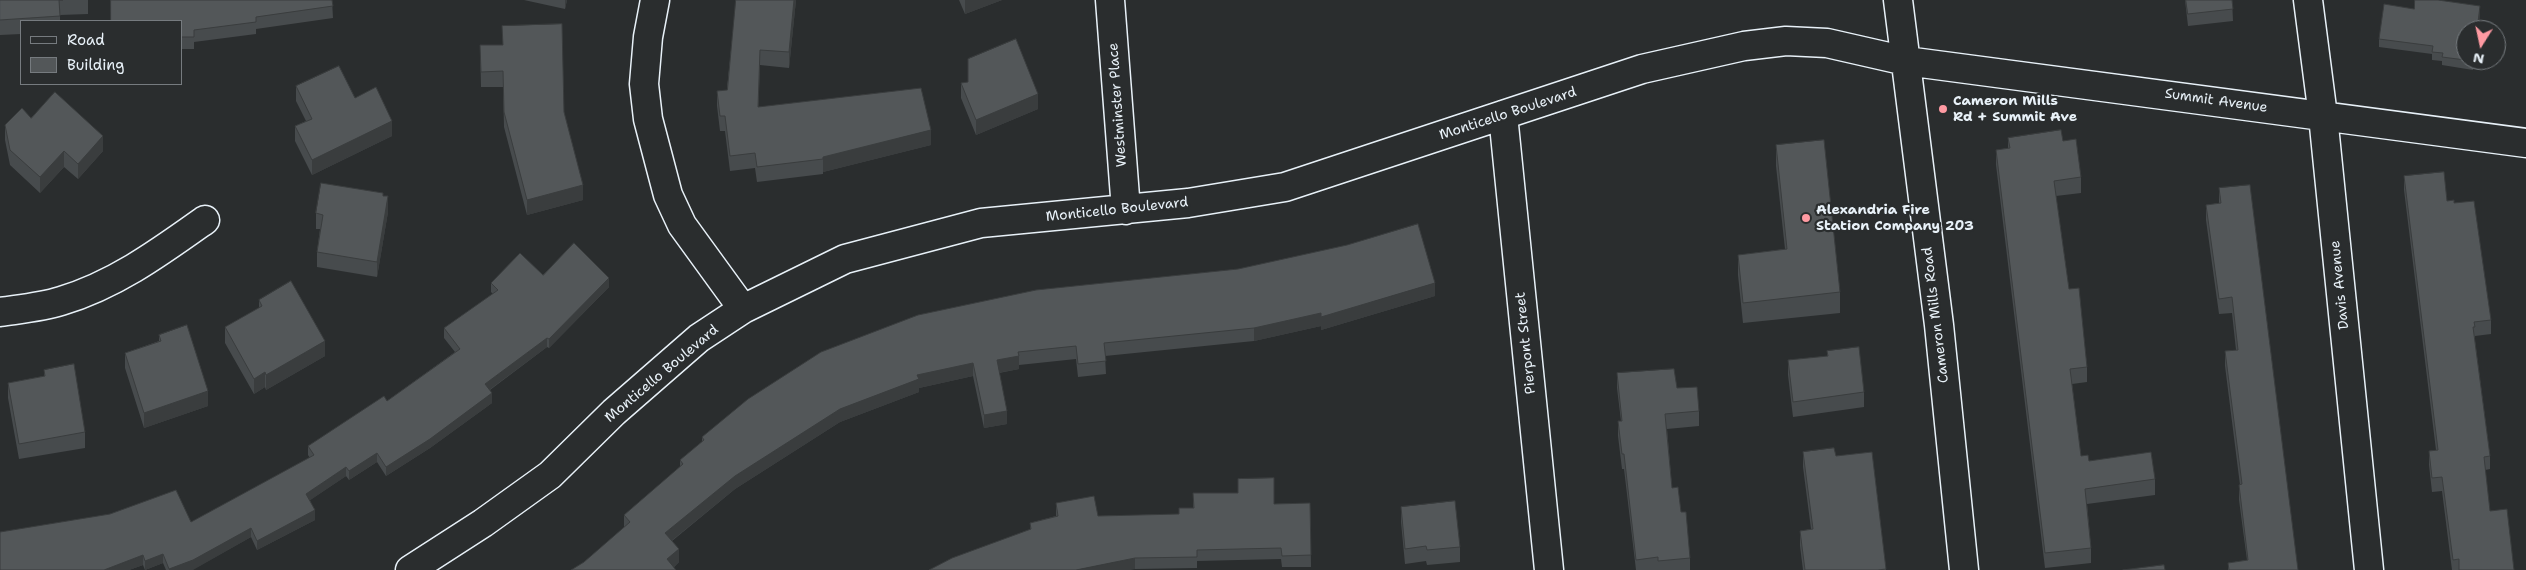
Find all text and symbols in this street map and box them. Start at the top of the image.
legend [20,20,182,85]
north arrow [2456,20,2506,70]
text: Road [67,30,105,50]
street label: Westminster Place [1105,42,1131,168]
text: N [2472,49,2486,69]
text: Building [67,55,124,75]
street label: Monticello Boulevard [1437,84,1579,144]
street label: Summit Avenue [2164,85,2268,117]
place label: Cameron Mills Rd + Summit Ave [1953,93,2077,125]
marker: Cameron Mills Rd + Summit Ave [1937,103,1949,115]
street label: Monticello Boulevard [1045,194,1189,226]
place label: Alexandria Fire Station Company 203 [1816,202,1974,234]
marker: Alexandria Fire Station Company 203 [1800,212,1812,224]
street label: Davis Avenue [2327,240,2353,330]
street label: Cameron Mills Road [1919,246,1953,384]
street label: Pierpont Street [1512,291,1540,395]
street label: Monticello Boulevard [602,322,722,426]

